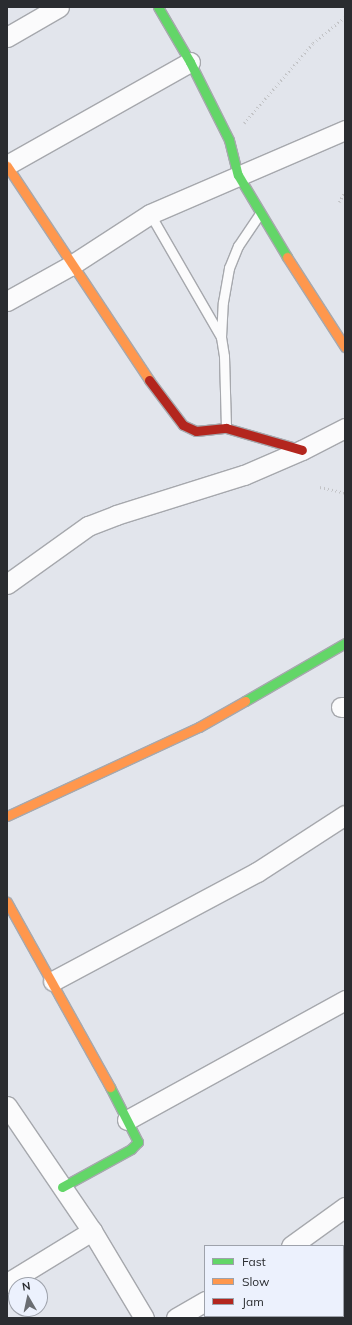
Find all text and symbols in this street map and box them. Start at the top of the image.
legend [204,1245,344,1317]
text: Fast [242,1254,266,1269]
text: Slow [242,1274,270,1289]
north arrow [8,1277,48,1317]
text: N [21,1279,31,1294]
text: Jam [242,1294,264,1309]

